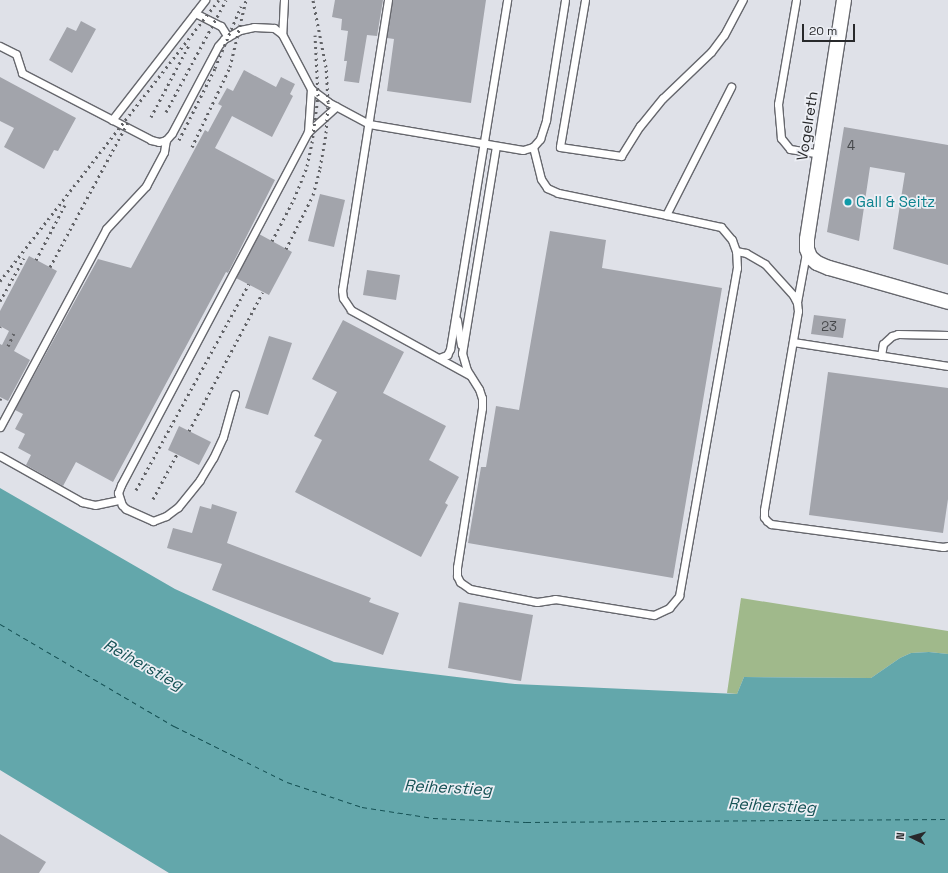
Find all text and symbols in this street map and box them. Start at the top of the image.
scale bar [804,16,857,42]
text: 20 m [809,23,837,39]
street label: Vogelreth [793,90,821,162]
house number: 4 [847,138,855,154]
place label: Gall & Seitz [856,193,935,211]
marker: Gall & Seitz [843,197,853,207]
house number: 23 [821,319,837,335]
water label: Reiherstieg [100,635,186,695]
water label: Reiherstieg [404,776,492,800]
water label: Reiherstieg [728,794,816,818]
north arrow [892,817,932,857]
text: N [893,832,907,840]

